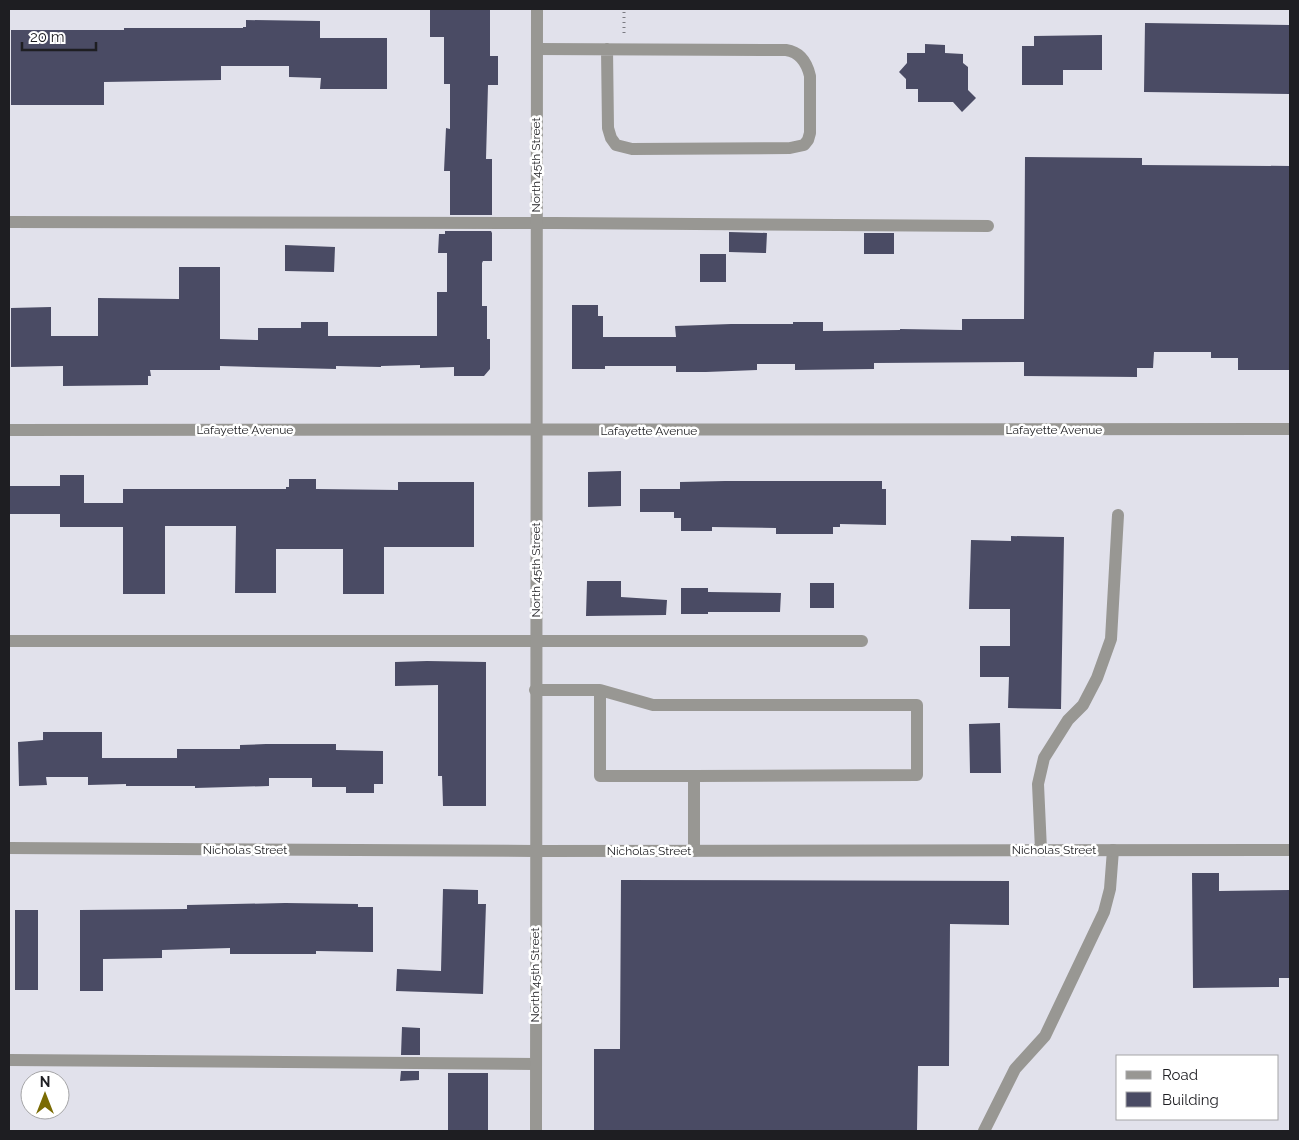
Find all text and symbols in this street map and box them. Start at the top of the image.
scale bar [22,20,96,52]
text: 20 m [30,28,65,46]
street label: North 45th Street [529,117,543,213]
street label: Lafayette Avenue [197,423,293,437]
street label: Lafayette Avenue [1006,423,1102,437]
street label: Lafayette Avenue [601,424,697,438]
street label: North 45th Street [529,522,543,618]
street label: Nicholas Street [203,843,287,857]
street label: Nicholas Street [1012,843,1096,857]
street label: Nicholas Street [607,844,691,858]
street label: North 45th Street [528,927,542,1023]
legend [1116,1055,1279,1120]
text: Road [1162,1066,1198,1084]
north arrow [20,1070,70,1120]
text: N [40,1074,50,1090]
text: Building [1162,1091,1219,1109]

